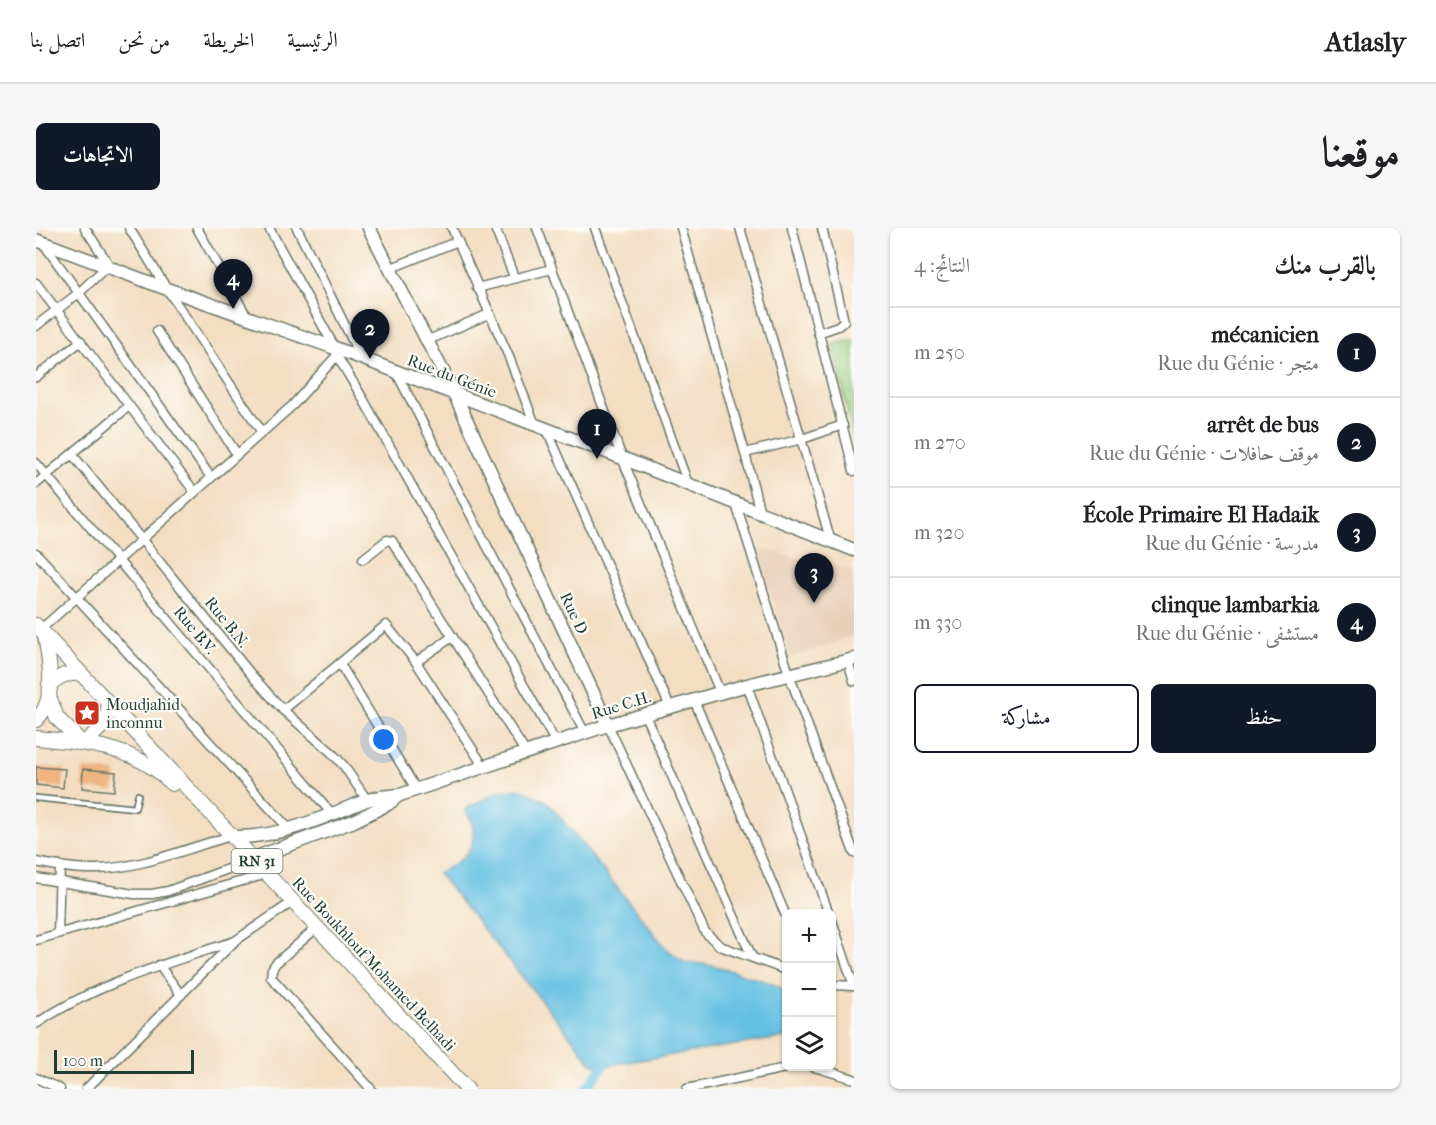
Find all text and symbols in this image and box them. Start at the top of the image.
text: Atlasly [1325,25,1406,58]
text: اتصل بنا [30,28,85,52]
text: من نحن [118,28,170,52]
text: الخريطة [203,28,254,52]
text: الرئيسية [287,28,338,52]
button: الاتجاهات [36,123,160,190]
text: موقعنا [1322,128,1400,177]
text: بالقرب منك [1274,250,1376,281]
text: النتائج: 4 [914,254,970,277]
pin: 4 [214,260,252,309]
pin: 2 [350,310,390,359]
text: mécanicien [1211,322,1319,348]
text: 250 m [914,341,965,364]
text: 1 [1353,341,1360,364]
street label: Rue du Génie [405,350,499,402]
text: متجر · Rue du Génie [1157,352,1319,375]
pin: 1 [578,410,616,459]
text: arrêt de bus [1207,412,1319,438]
text: 270 m [914,431,966,454]
text: 2 [1351,431,1362,454]
text: موقف حافلات · Rue du Génie [1089,442,1319,465]
text: École Primaire El Hadaik [1083,502,1319,528]
text: 320 m [914,521,964,544]
text: 3 [1352,521,1361,544]
text: مدرسة · Rue du Génie [1145,532,1319,555]
pin: 3 [794,554,834,603]
street label: Rue D [556,589,592,637]
text: clinque lambarkia [1151,592,1319,618]
street label: Rue B.N. [201,593,253,651]
street label: Rue B.V. [170,602,220,658]
text: 330 m [914,611,962,634]
text: 4 [1351,611,1362,634]
text: مستشفى · Rue du Génie [1136,622,1319,645]
button: مشاركة [914,684,1139,753]
button: حفظ [1151,684,1376,753]
street label: Rue C.H. [589,687,653,723]
place label: Moudjahid inconnu [106,695,180,732]
place icon: Moudjahid inconnu [72,698,102,728]
your location [369,725,398,754]
road number: RN 31 [232,849,282,873]
street label: Rue Boukhlouf Mohamed Belhadi [288,873,460,1055]
map controls [782,909,836,1071]
button: + [782,909,836,963]
button: − [782,963,836,1017]
button: layers [782,1017,836,1071]
scale bar [54,1047,194,1074]
text: 100 m [63,1051,103,1070]

